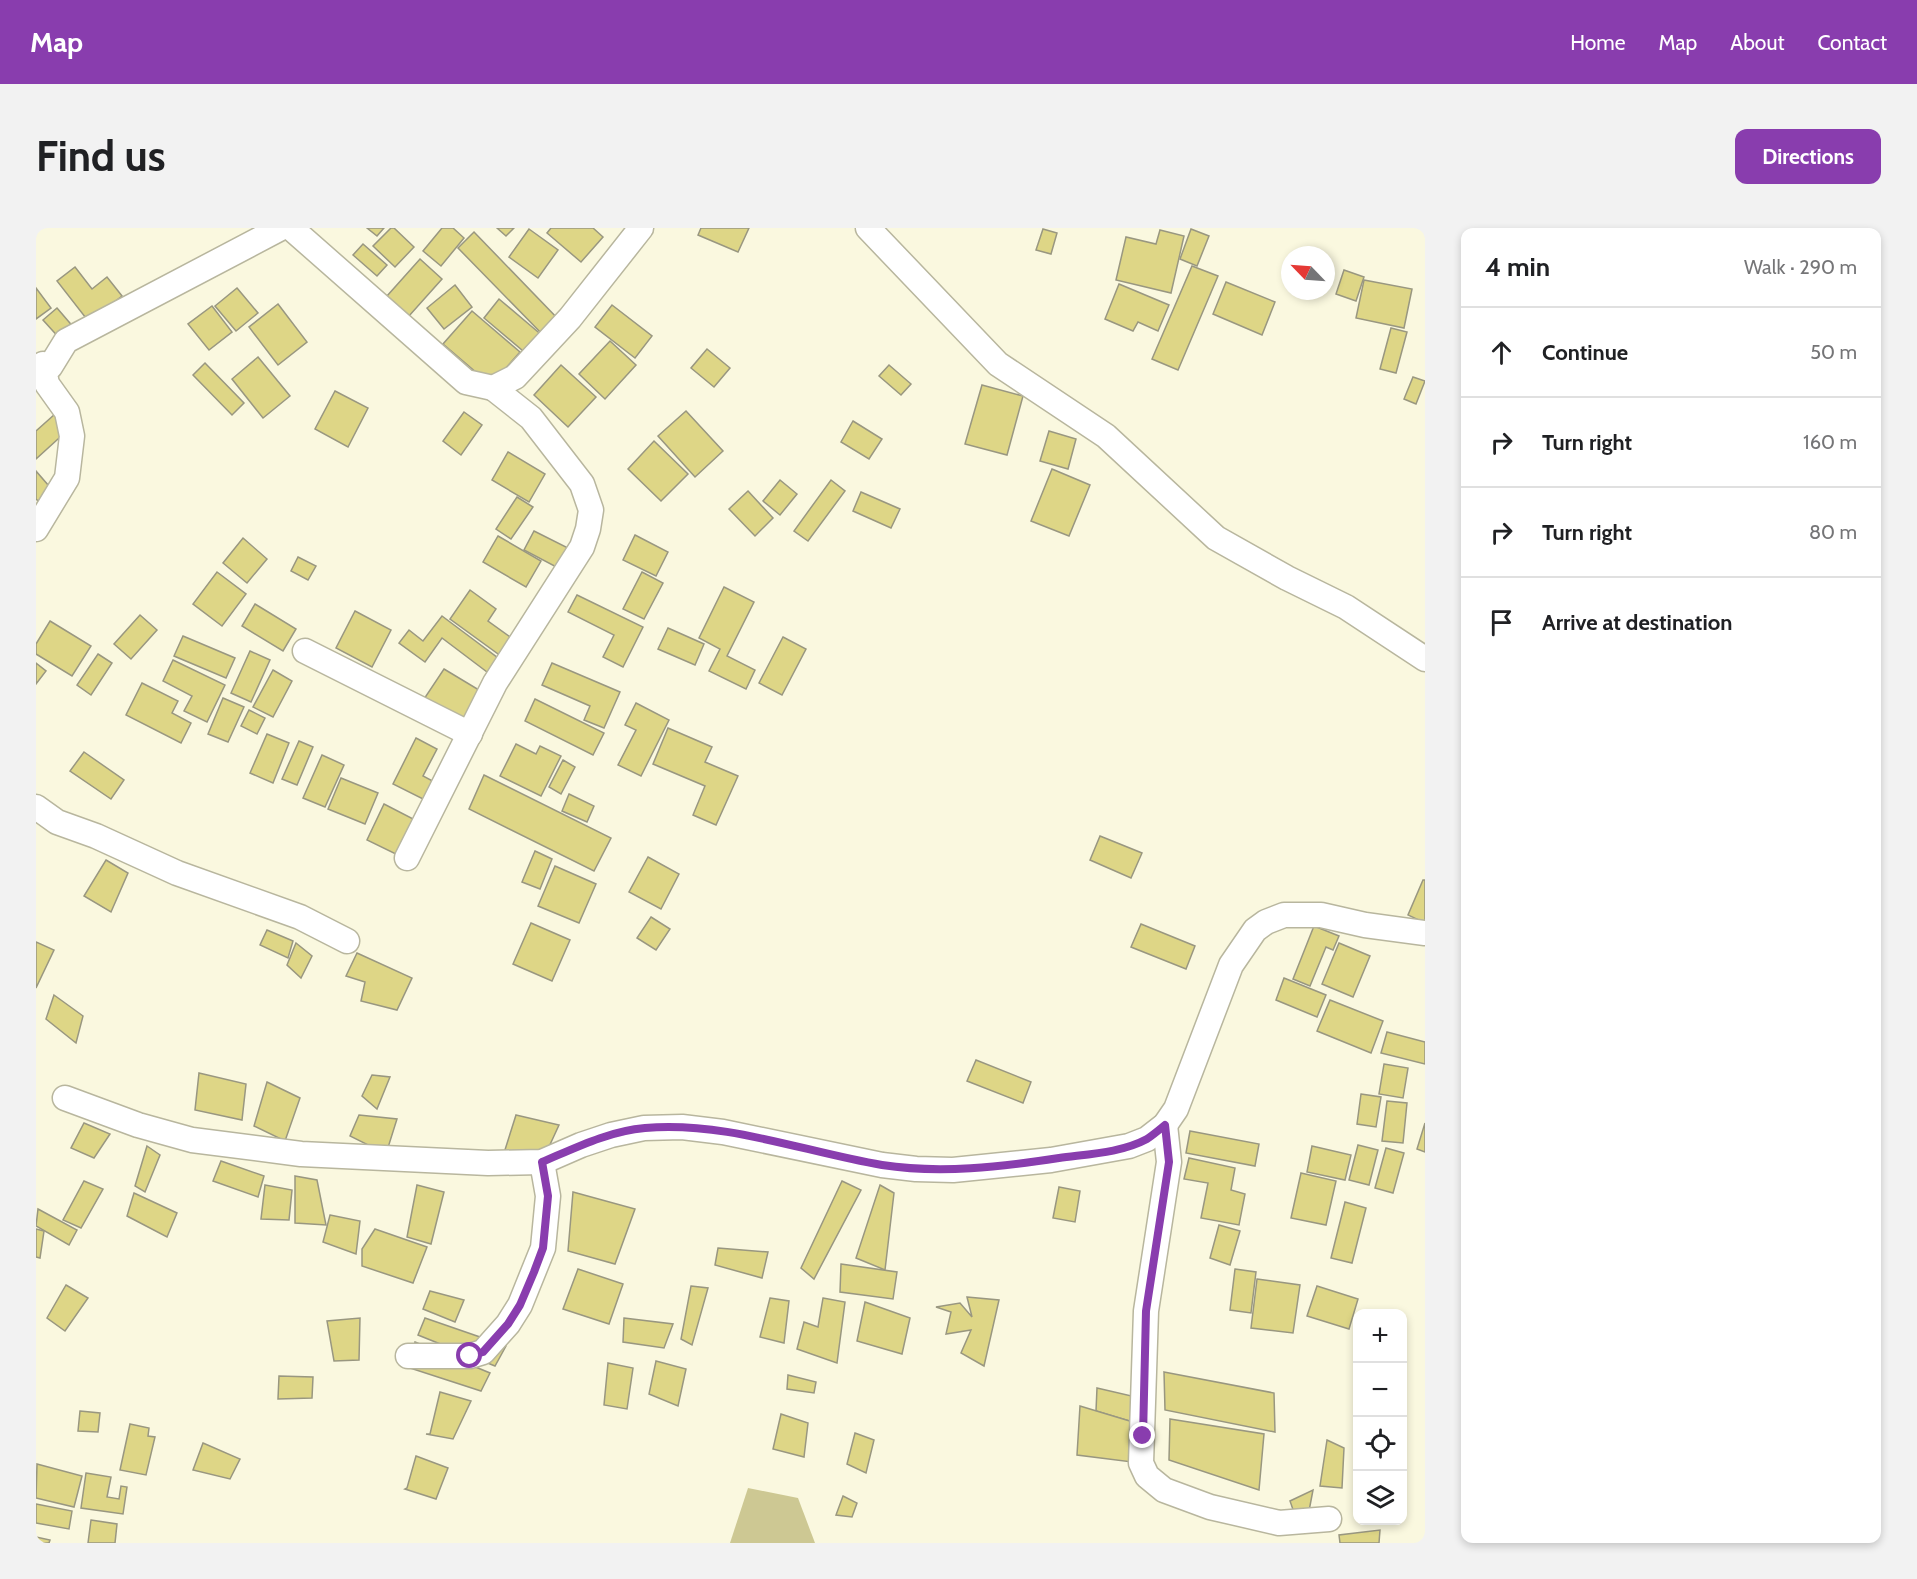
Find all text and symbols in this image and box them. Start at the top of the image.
text: Map [30,25,83,59]
text: Home [1570,30,1626,55]
text: Map [1659,30,1697,55]
text: About [1730,30,1784,55]
text: Contact [1817,30,1887,55]
button: Directions [1735,129,1881,184]
text: Find us [36,130,165,182]
north arrow [1281,246,1335,300]
text: 4 min [1485,251,1550,283]
text: Walk · 290 m [1744,255,1857,279]
icon: ahead [1485,336,1518,369]
text: Continue [1542,339,1628,366]
text: 50 m [1810,340,1857,364]
icon: right [1485,426,1518,459]
text: Turn right [1542,429,1632,456]
text: 160 m [1803,430,1857,454]
icon: right [1485,516,1518,549]
text: Turn right [1542,519,1632,546]
text: 80 m [1809,520,1857,544]
icon: arrive [1485,606,1518,639]
text: Arrive at destination [1542,609,1732,636]
map controls [1353,1309,1407,1525]
button: + [1353,1309,1407,1363]
route start [456,1342,482,1368]
button: − [1353,1363,1407,1417]
button: locate [1353,1417,1407,1471]
route end [1129,1422,1155,1448]
button: layers [1353,1471,1407,1525]

